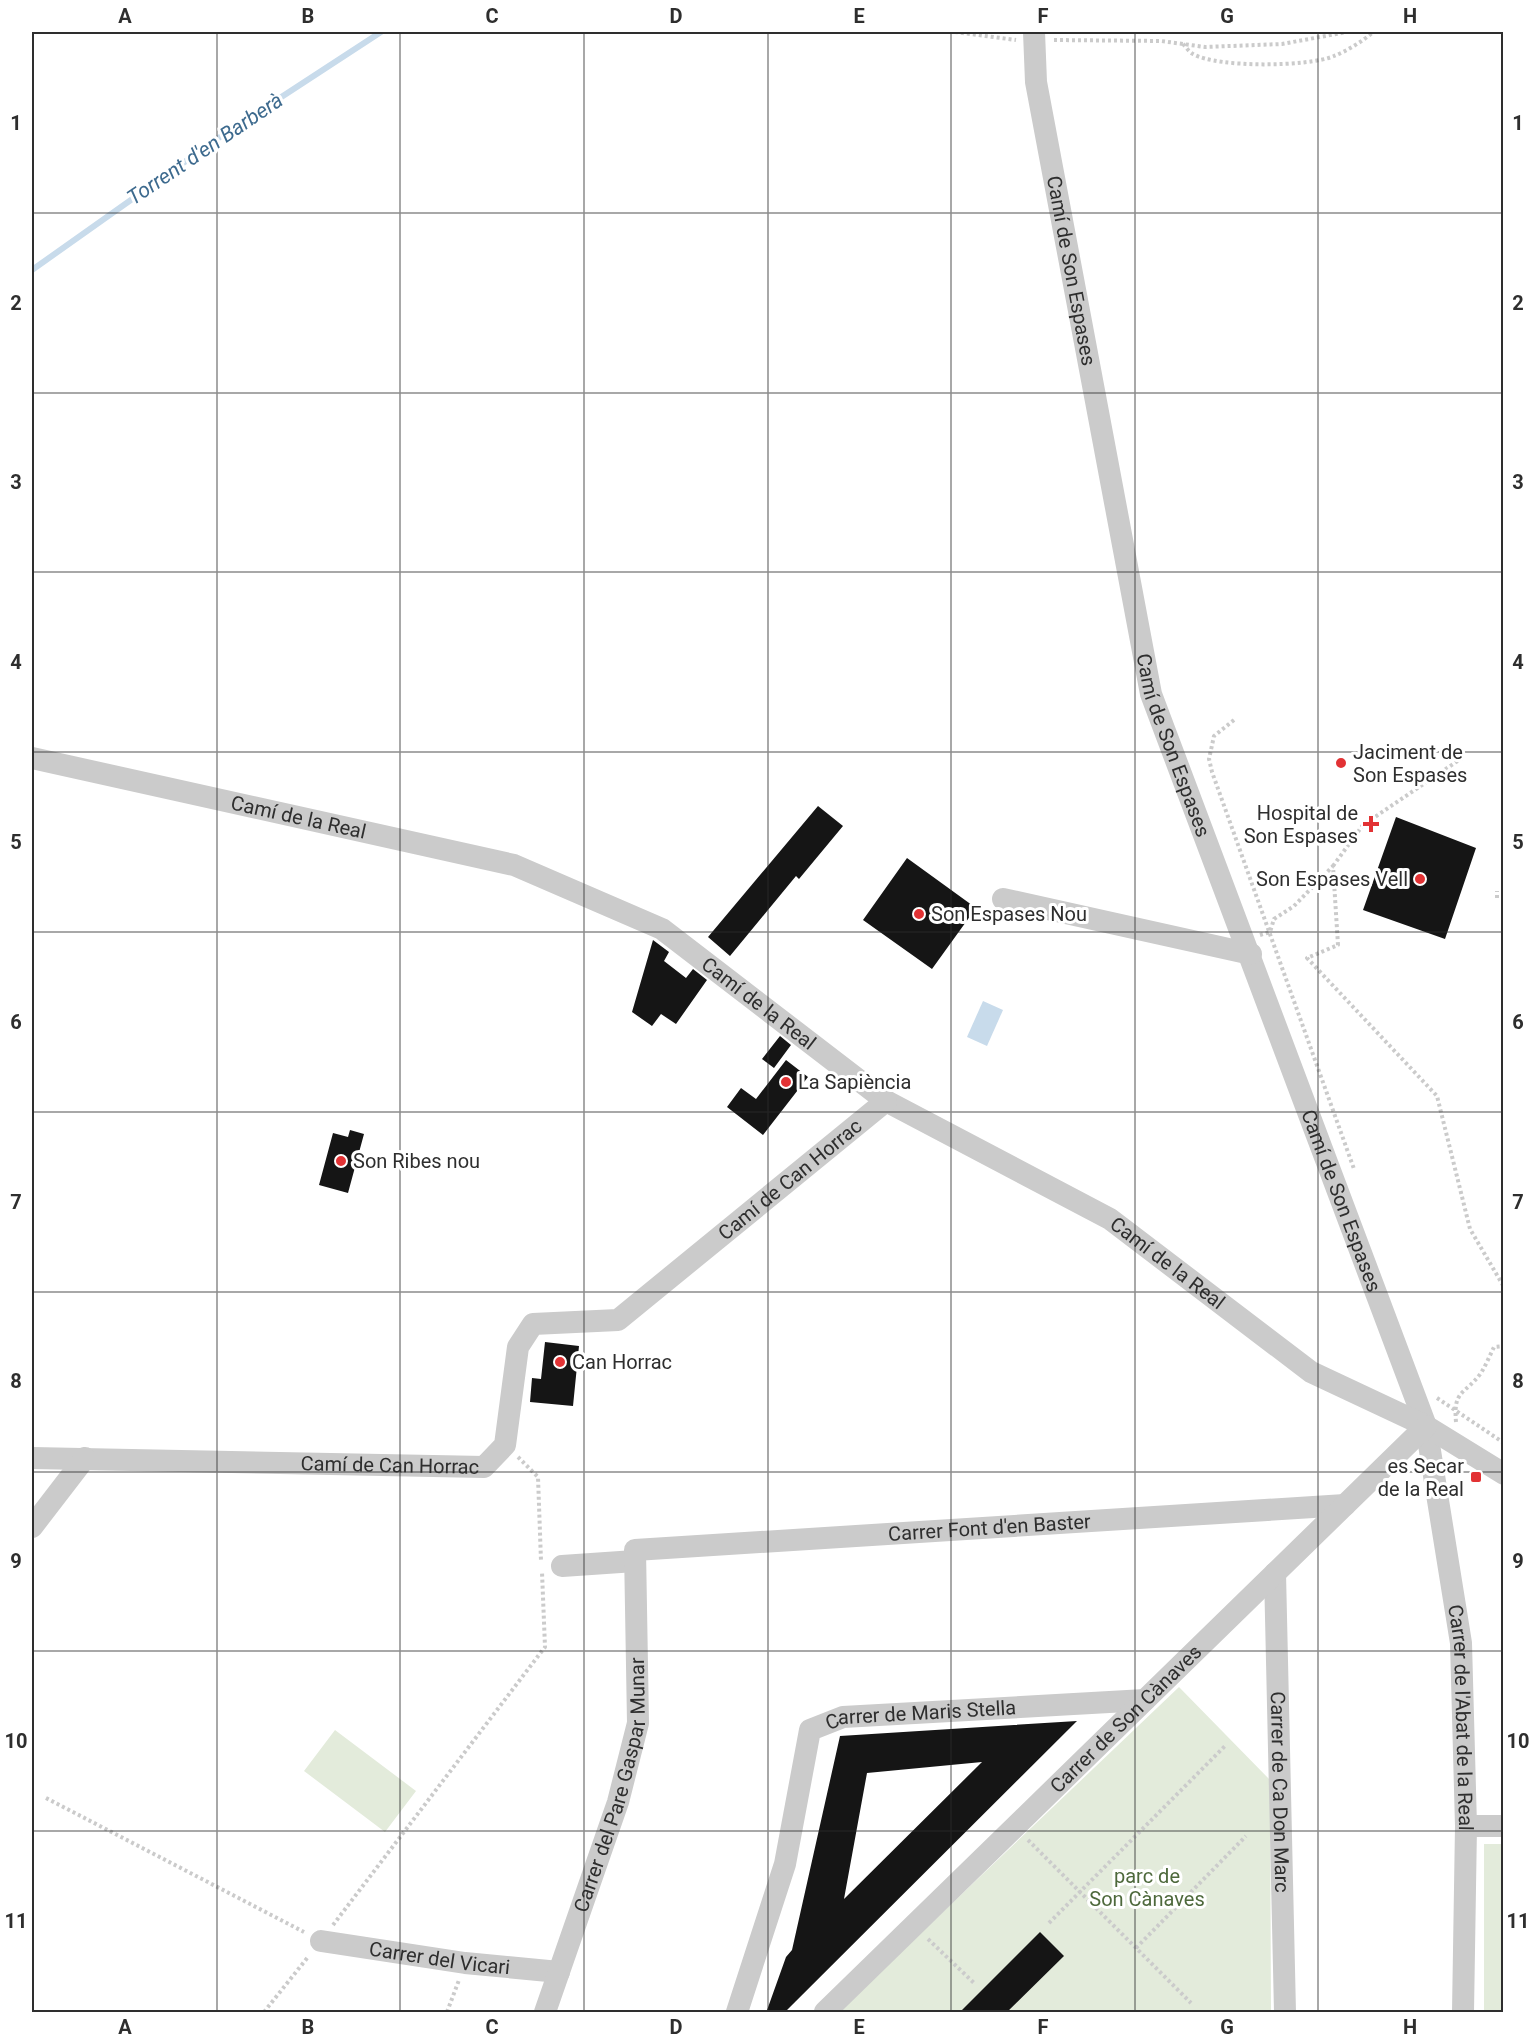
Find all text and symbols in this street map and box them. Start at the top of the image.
text: A [118,4,132,28]
text: B [302,4,314,28]
text: C [485,4,499,28]
text: D [670,4,683,28]
text: E [853,4,865,28]
text: F [1038,4,1049,28]
text: G [1220,4,1234,28]
text: H [1403,4,1417,28]
water label: Torrent d'en Barberà [123,88,287,210]
text: 1 [10,111,22,135]
text: 1 [1512,111,1524,135]
street label: Camí de Son Espases [1042,174,1101,368]
text: 2 [10,291,22,315]
text: 2 [1512,291,1524,315]
text: 3 [10,470,22,494]
text: 3 [1512,470,1524,494]
text: 4 [10,650,22,674]
text: 4 [1512,650,1524,674]
street label: Camí de Son Espases [1132,651,1216,840]
place label: Jaciment de Son Espases [1353,740,1467,787]
marker: Jaciment de Son Espases [1334,756,1348,770]
street label: Camí de la Real [229,791,368,844]
place label: Hospital de Son Espases [1244,801,1358,848]
marker: Hospital de Son Espases [1362,815,1380,833]
text: 5 [10,830,22,854]
text: 5 [1512,830,1524,854]
place label: Son Espases Vell [1256,867,1408,891]
marker: Son Espases Vell [1413,872,1427,886]
place label: Son Espases Nou [931,902,1087,926]
marker: Son Espases Nou [912,907,926,921]
street label: Camí de la Real [697,952,821,1055]
text: 6 [10,1010,22,1034]
text: 6 [1512,1010,1524,1034]
place label: La Sapiència [798,1070,911,1094]
marker: La Sapiència [779,1075,793,1089]
street label: Camí de Son Espases [1296,1106,1386,1295]
street label: Camí de Can Horrac [713,1114,867,1245]
place label: Son Ribes nou [353,1149,480,1173]
marker: Son Ribes nou [334,1154,348,1168]
text: 7 [10,1190,22,1214]
text: 7 [1512,1190,1524,1214]
street label: Camí de la Real [1106,1212,1230,1314]
place label: Can Horrac [572,1350,672,1374]
marker: Can Horrac [553,1355,567,1369]
text: 8 [10,1369,22,1393]
text: 8 [1512,1369,1524,1393]
street label: Camí de Can Horrac [301,1451,479,1479]
place label: es Secar de la Real [1378,1454,1464,1501]
marker: es Secar de la Real [1469,1470,1483,1484]
street label: Carrer Font d'en Baster [887,1509,1092,1546]
text: 9 [10,1549,22,1573]
text: 9 [1512,1549,1524,1573]
street label: Carrer de l'Abat de la Real [1443,1603,1478,1831]
street label: Carrer de Son Cànaves [1045,1640,1206,1798]
street label: Carrer del Pare Gaspar Munar [569,1657,650,1915]
street label: Carrer de Ca Don Marc [1266,1691,1294,1893]
street label: Carrer de Maris Stella [822,1695,1017,1735]
text: 10 [5,1729,27,1753]
text: 10 [1507,1729,1529,1753]
park label: parc de Son Cànaves [1089,1864,1205,1911]
text: 11 [5,1909,27,1933]
text: 11 [1507,1909,1529,1933]
street label: Carrer del Vicari [368,1937,511,1979]
text: A [118,2015,132,2039]
text: B [302,2015,314,2039]
text: C [485,2015,499,2039]
text: D [670,2015,683,2039]
text: E [853,2015,865,2039]
text: F [1038,2015,1049,2039]
text: G [1220,2015,1234,2039]
text: H [1403,2015,1417,2039]

